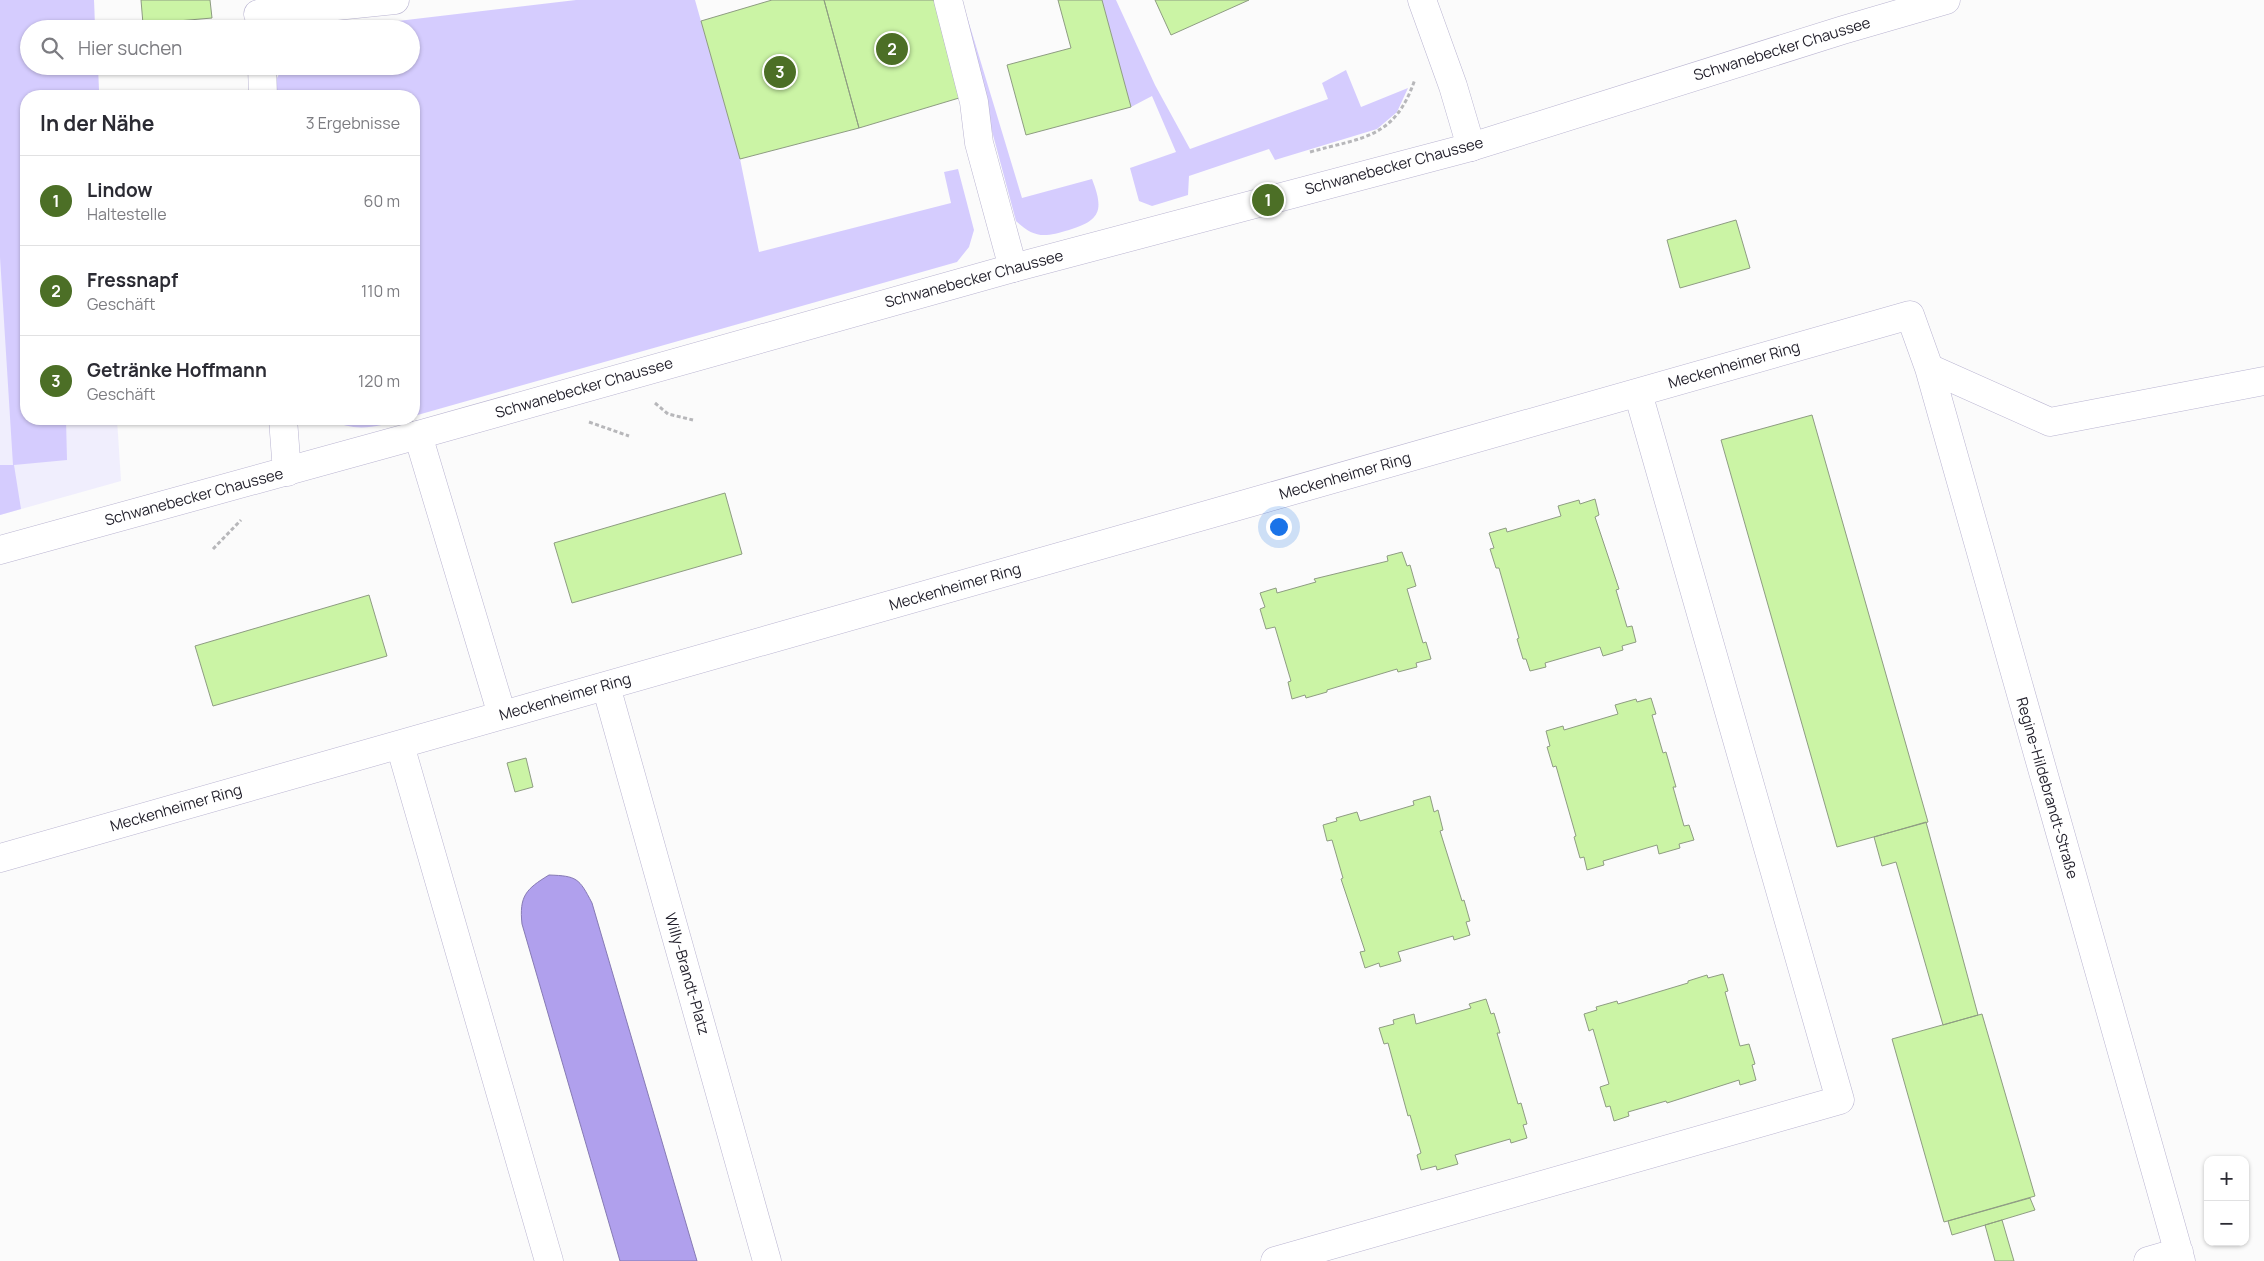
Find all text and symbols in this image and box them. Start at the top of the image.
street label: Schwanebecker Chaussee [1691,12,1873,85]
search box [20,20,420,75]
pin: 2 [876,30,908,68]
icon: search [38,34,66,62]
text: Hier suchen [78,35,182,61]
pin: 3 [764,53,796,91]
text: In der Nähe [40,109,154,137]
text: 3 Ergebnisse [306,112,400,134]
street label: Schwanebecker Chaussee [1302,131,1486,199]
text: Lindow [87,177,153,203]
pin: 1 [1252,181,1284,219]
text: 1 [52,190,60,212]
text: 60 m [364,190,400,212]
text: Haltestelle [87,203,167,225]
street label: Schwanebecker Chaussee [882,244,1066,312]
text: Fressnapf [87,267,178,293]
text: 2 [51,280,61,302]
text: 110 m [361,280,400,302]
text: Geschäft [87,293,155,315]
street label: Meckenheimer Ring [1666,336,1802,393]
street label: Schwanebecker Chaussee [492,352,675,423]
text: Getränke Hoffmann [87,357,267,383]
text: 3 [51,370,61,392]
text: 120 m [358,370,400,392]
text: Geschäft [87,383,155,405]
street label: Meckenheimer Ring [1277,447,1413,504]
street label: Schwanebecker Chaussee [102,462,286,530]
your location [1266,514,1292,540]
street label: Meckenheimer Ring [887,558,1023,615]
street label: Meckenheimer Ring [497,668,633,725]
street label: Regine-Hildebrandt-Straße [2011,694,2084,881]
street label: Meckenheimer Ring [108,779,244,836]
street label: Willy-Brandt-Platz [660,910,715,1037]
map controls [2204,1156,2249,1246]
button: + [2204,1156,2249,1201]
button: − [2204,1201,2249,1246]

